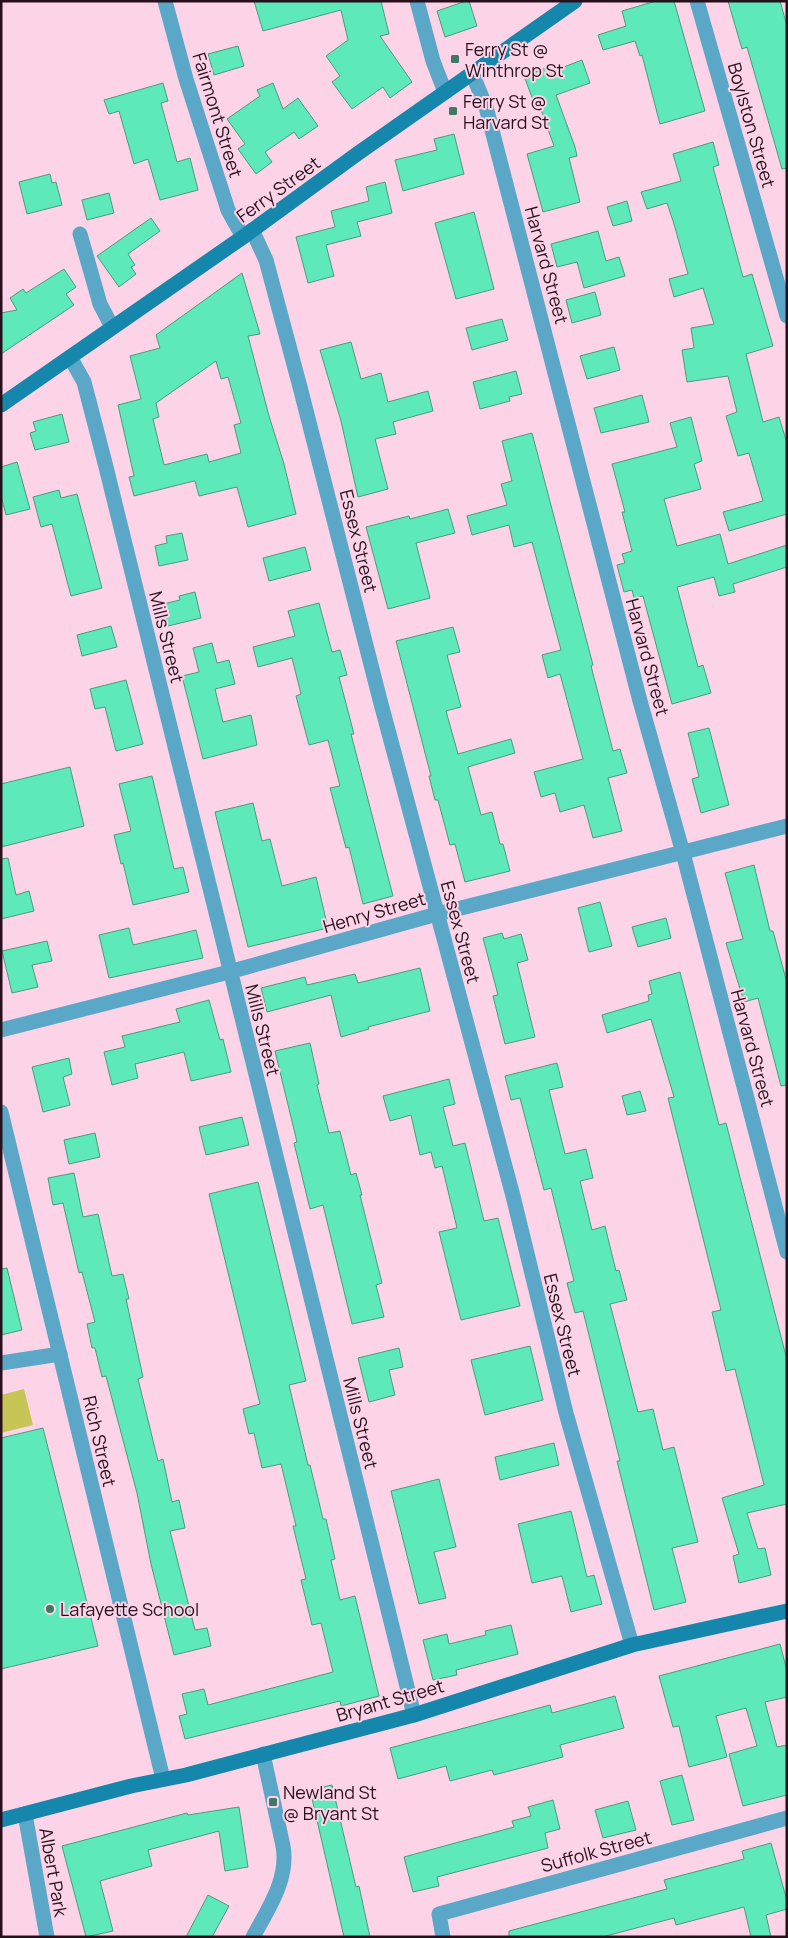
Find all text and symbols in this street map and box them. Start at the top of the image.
place label: Ferry St @ Winthrop St [465,37,564,82]
street label: Fairmont Street [188,50,248,180]
marker: Ferry St @ Winthrop St [449,53,461,65]
street label: Boylston Street [723,60,781,190]
place label: Ferry St @ Harvard St [463,89,549,134]
marker: Ferry St @ Harvard St [447,105,459,117]
street label: Ferry Street [231,150,325,228]
street label: Harvard Street [520,204,574,326]
street label: Essex Street [335,487,383,595]
street label: Mills Street [144,589,190,685]
street label: Harvard Street [621,596,675,718]
street label: Essex Street [436,878,486,986]
street label: Henry Street [320,886,428,938]
street label: Mills Street [240,982,286,1078]
street label: Harvard Street [726,987,780,1109]
street label: Essex Street [539,1271,587,1379]
street label: Mills Street [338,1375,384,1471]
street label: Rich Street [78,1393,122,1489]
place label: Lafayette School [60,1597,199,1621]
marker: Lafayette School [44,1603,56,1615]
street label: Bryant Street [333,1673,447,1727]
place label: Newland St @ Bryant St [283,1780,379,1825]
marker: Newland St @ Bryant St [267,1796,279,1808]
street label: Suffolk Street [538,1825,654,1877]
street label: Albert Park [34,1826,74,1919]

